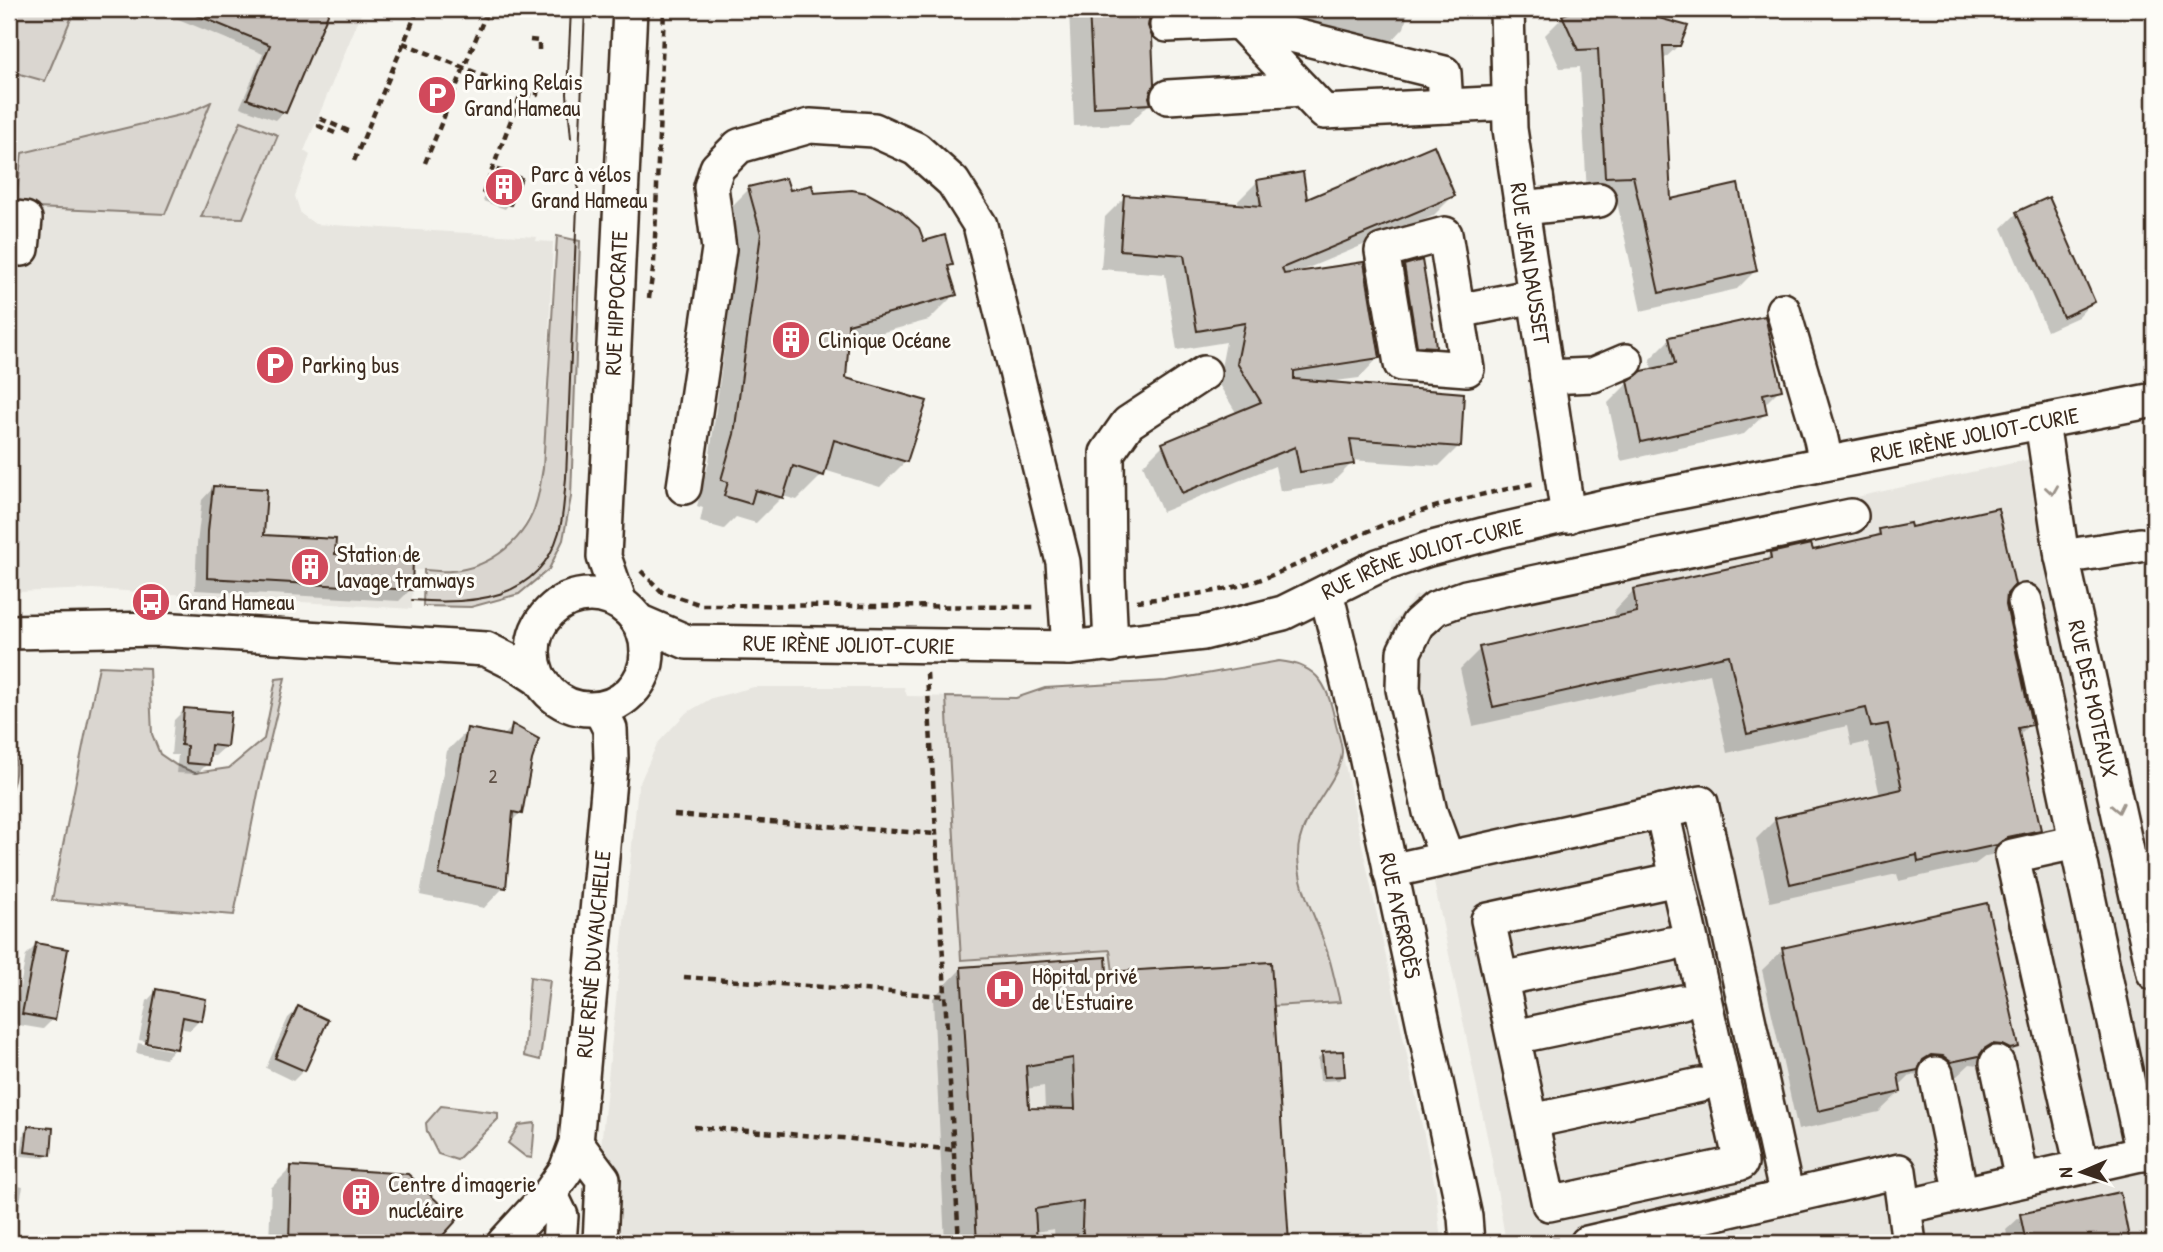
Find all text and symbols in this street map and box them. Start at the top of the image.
place label: Parking Relais Grand Hameau [464,66,582,123]
parking icon: Parking Relais Grand Hameau [416,74,458,116]
place label: Parc à vélos Grand Hameau [531,158,647,215]
building icon: Parc à vélos Grand Hameau [483,166,525,208]
street label: RUE JEAN DAUSSET [1503,181,1558,346]
street label: RUE HIPPOCRATE [597,230,634,376]
building icon: Clinique Océane [770,319,812,361]
place label: Clinique Océane [818,324,951,355]
parking icon: Parking bus [254,344,296,386]
place label: Parking bus [302,349,399,380]
street label: RUE IRÈNE JOLIOT-CURIE [1868,399,2081,470]
one-way arrow [2044,484,2059,496]
street label: RUE IRÈNE JOLIOT-CURIE [1316,510,1526,607]
place label: Station de lavage tramways [337,538,475,595]
building icon: Station de lavage tramways [289,546,331,588]
bus stop icon: Grand Hameau [130,581,172,623]
place label: Grand Hameau [178,586,294,617]
street label: RUE DES MOTEAUX [2061,617,2126,781]
street label: RUE IRÈNE JOLIOT-CURIE [743,627,955,661]
house number: 2 [489,763,498,789]
one-way arrow [2109,802,2124,814]
street label: RUE RENÉ DUVAUCHELLE [568,849,618,1059]
street label: RUE AVERROÈS [1372,850,1429,981]
place label: Hôpital privé de l'Estuaire [1032,960,1138,1017]
hospital icon: Hôpital privé de l'Estuaire [984,968,1026,1010]
north arrow [2048,1136,2118,1206]
text: N [2052,1167,2078,1178]
place label: Centre d'imagerie nucléaire [388,1168,536,1225]
building icon: Centre d'imagerie nucléaire [340,1176,382,1218]

